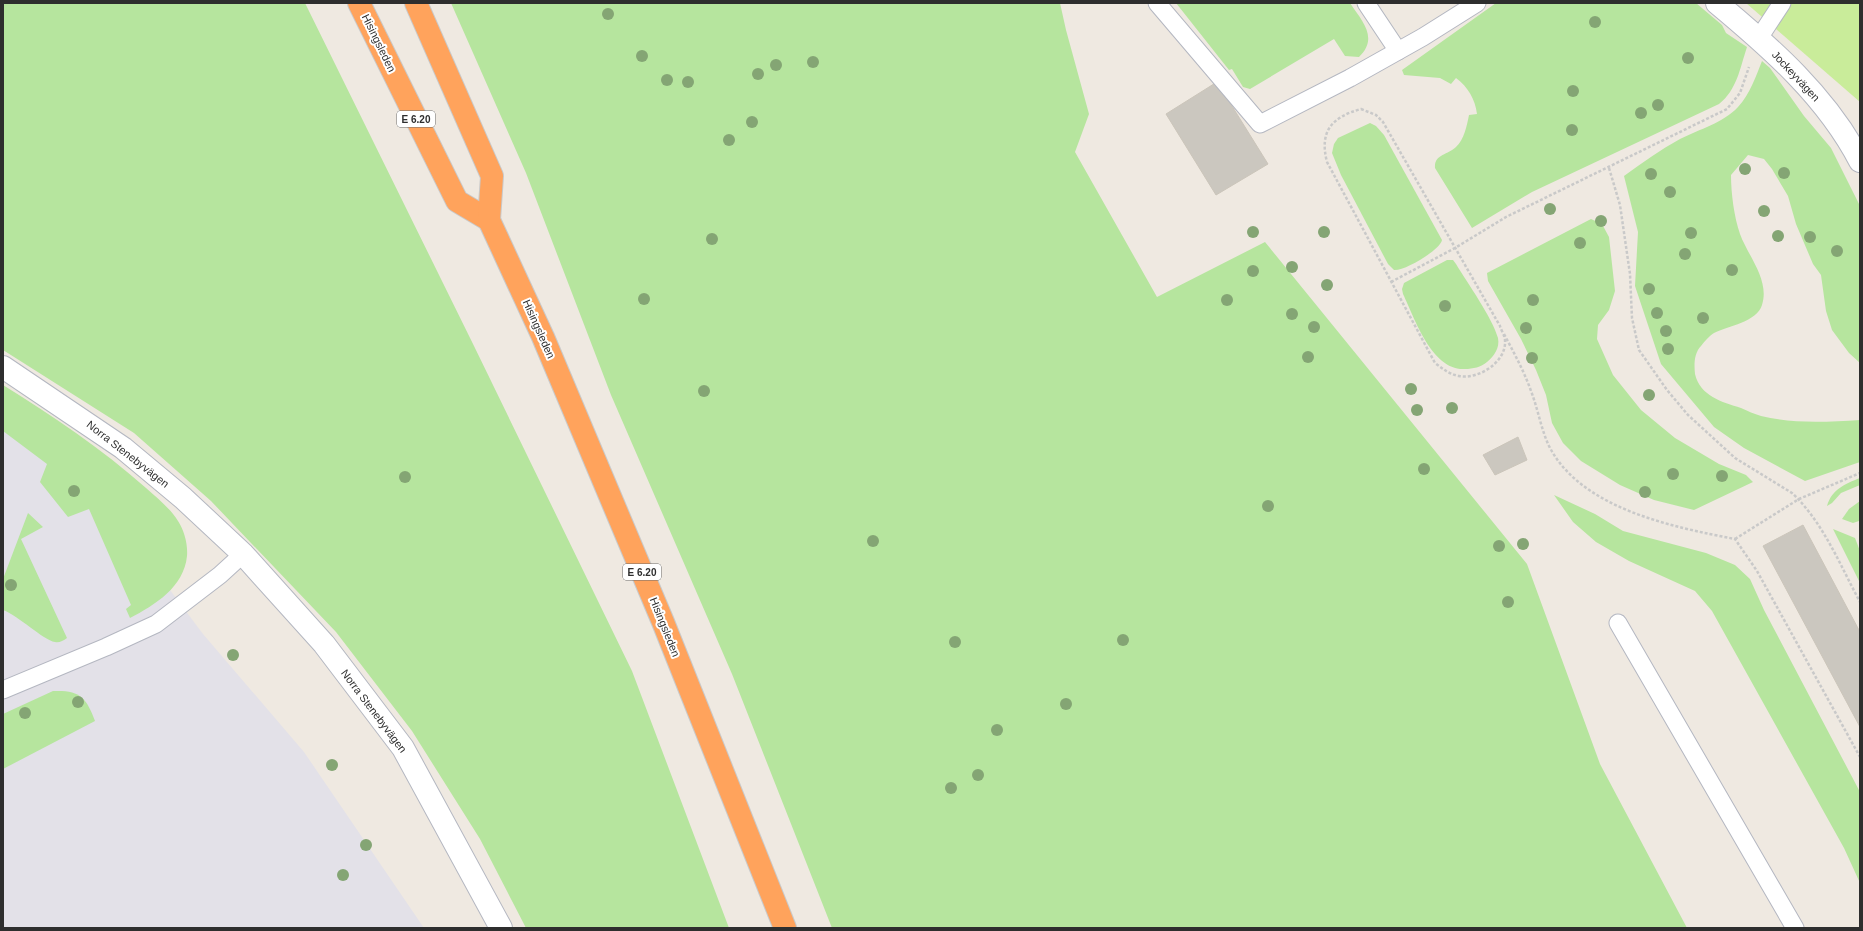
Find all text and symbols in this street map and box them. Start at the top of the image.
street label: Hisingsleden [360,12,398,74]
street label: Jockeyvägen [1770,48,1822,104]
road number: E 6.20 [397,111,435,127]
street label: Hisingsleden [521,298,557,360]
street label: Norra Stenebyvägen [85,418,171,490]
road number: E 6.20 [623,564,661,580]
street label: Hisingsleden [648,596,682,658]
street label: Norra Stenebyvägen [339,667,409,755]

